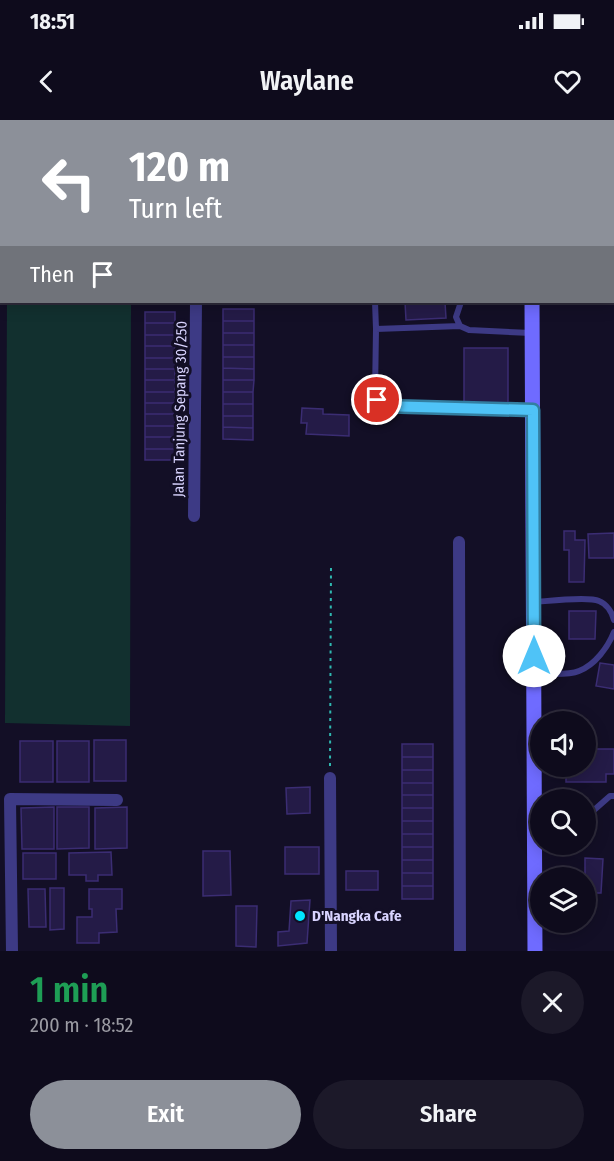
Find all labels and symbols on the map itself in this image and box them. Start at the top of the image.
street label: Jalan Tanjung Sepang 30/250 [169,321,191,497]
pin [351,374,402,425]
position arrow [502,624,566,688]
place label: D'Nangka Cafe [312,907,402,925]
marker: D'Nangka Cafe [293,909,307,923]

